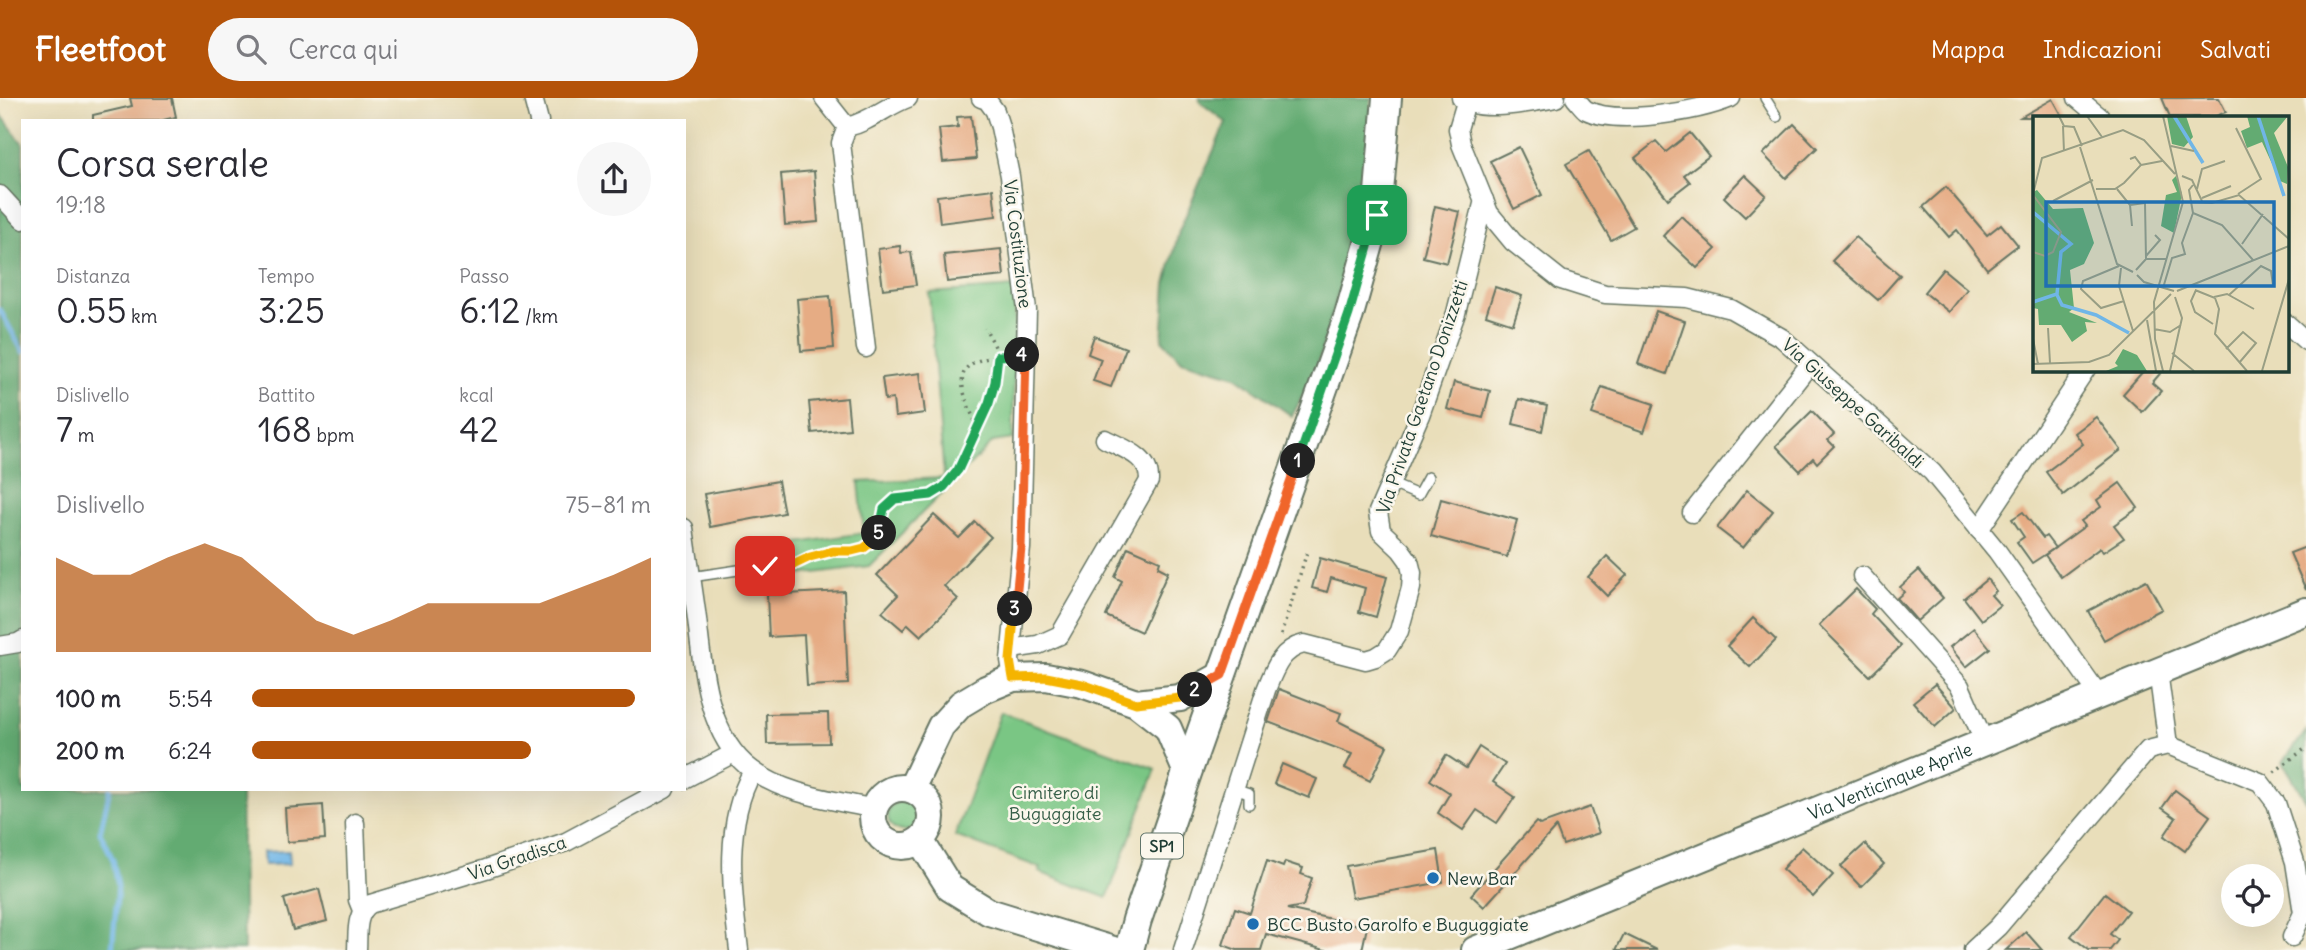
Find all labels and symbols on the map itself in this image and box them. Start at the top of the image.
inset map [2033,116,2288,371]
street label: Via Costituzione [999,178,1037,310]
pin [1347,185,1407,245]
street label: Via Privata Gaetano Donizzetti [1371,277,1473,517]
street label: Via Giuseppe Garibaldi [1777,333,1929,473]
pin: 4 [1004,338,1040,372]
pin: 1 [1280,444,1316,478]
pin: 5 [862,516,896,550]
pin [735,536,795,596]
pin: 3 [998,592,1032,626]
pin: 2 [1178,672,1212,708]
street label: Via Venticinque Aprile [1804,737,1975,825]
park label: Cimitero di Buguggiate [1009,781,1101,825]
street label: Via Gradisca [465,830,569,886]
road number: SP1 [1141,834,1183,859]
place label: New Bar [1447,867,1517,890]
marker: New Bar [1425,870,1441,886]
place label: BCC Busto Garolfo e Buguggiate [1267,913,1529,936]
marker: BCC Busto Garolfo e Buguggiate [1245,916,1261,932]

